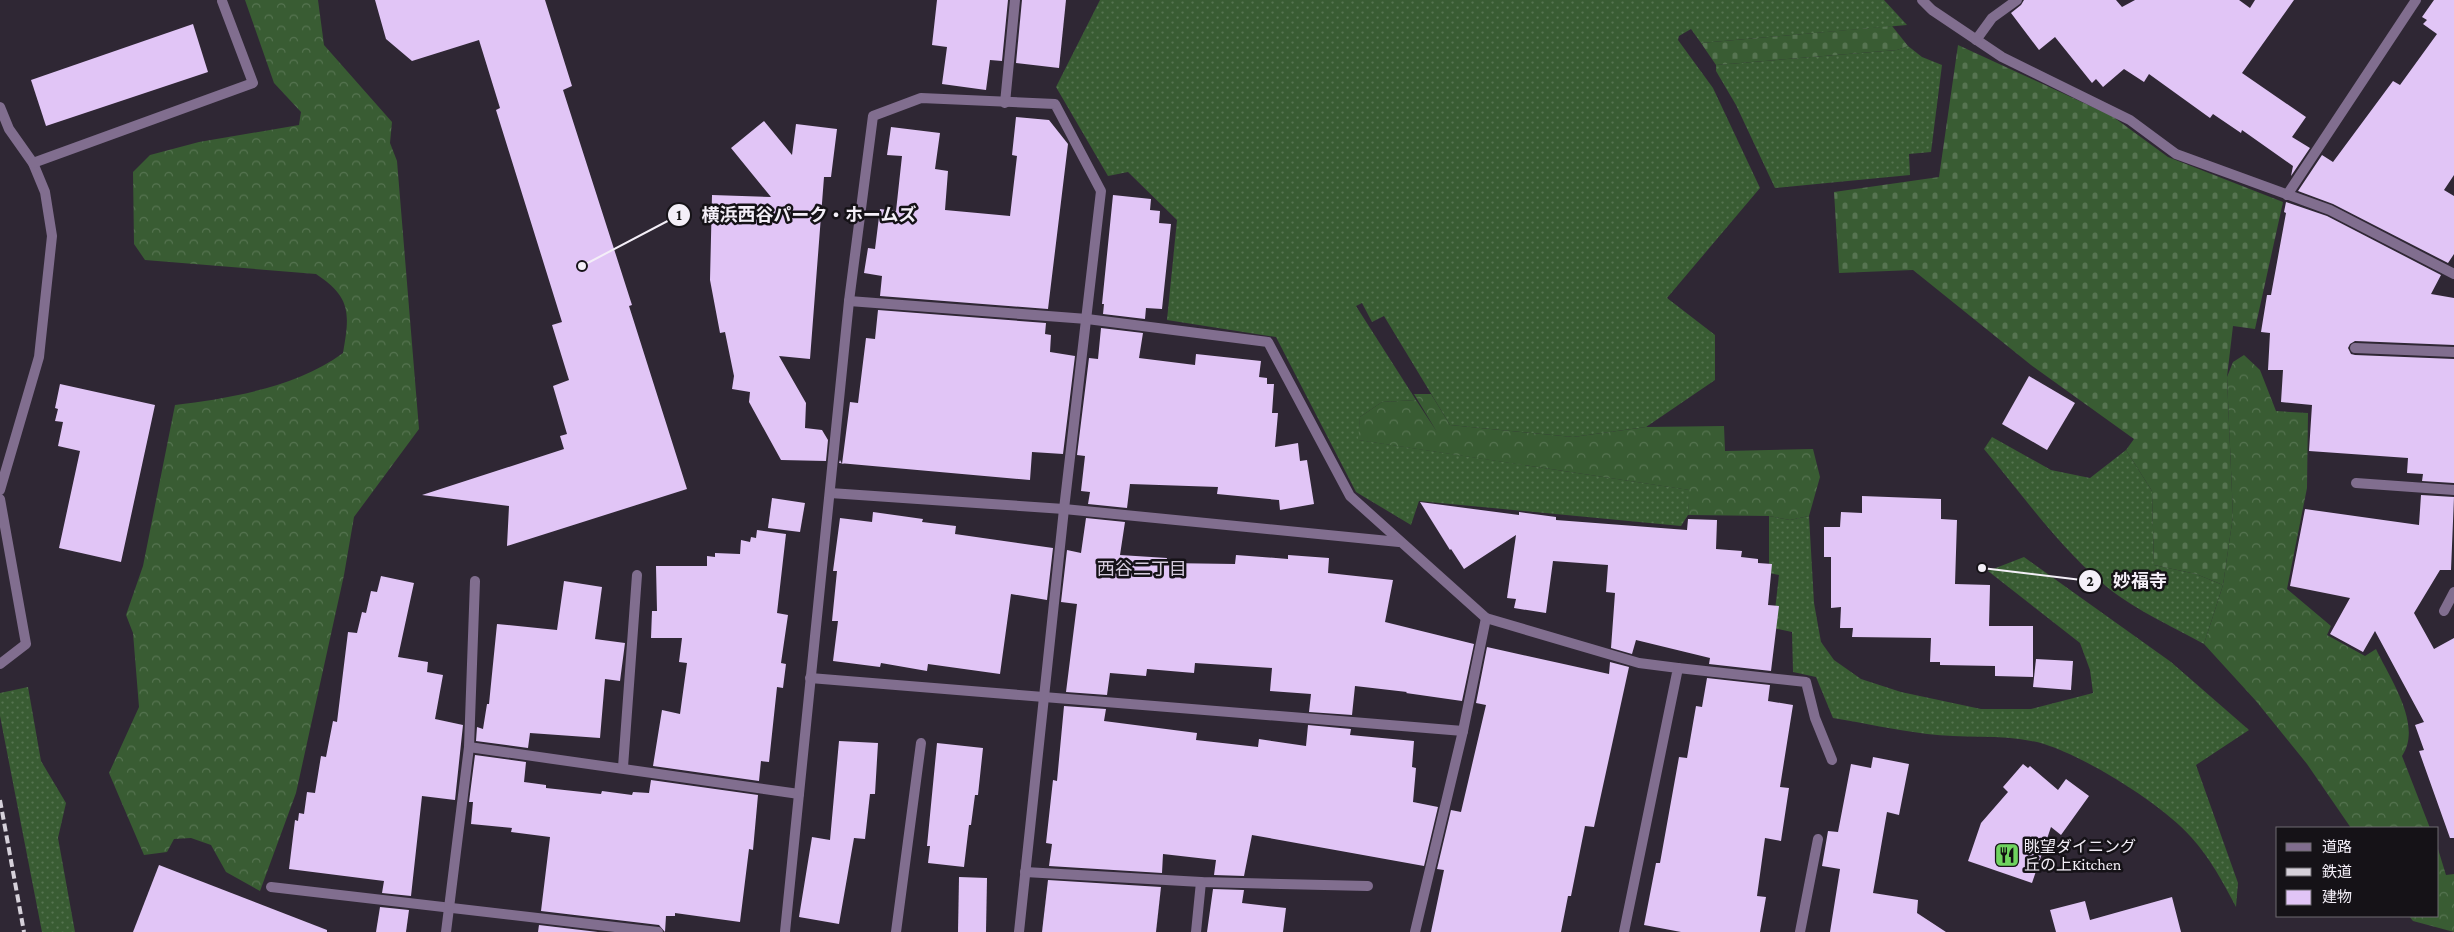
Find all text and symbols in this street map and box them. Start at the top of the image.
callout: 横浜西谷パーク・ホームズ [667,199,927,232]
text: 横浜西谷パーク・ホームズ [701,205,917,225]
text: 1 [676,207,682,223]
district label: 西谷二丁目 [1097,559,1187,579]
callout: 妙福寺 [2078,565,2177,598]
text: 妙福寺 [2113,571,2167,591]
text: 2 [2086,573,2094,589]
legend [2276,827,2439,917]
place label: 眺望ダイニング 丘の上Kitchen [2024,838,2136,873]
text: 道路 [2322,839,2352,855]
restaurant icon: 眺望ダイニング 丘の上Kitchen [1994,842,2020,868]
text: 鉄道 [2322,864,2352,880]
text: 建物 [2322,889,2352,905]

